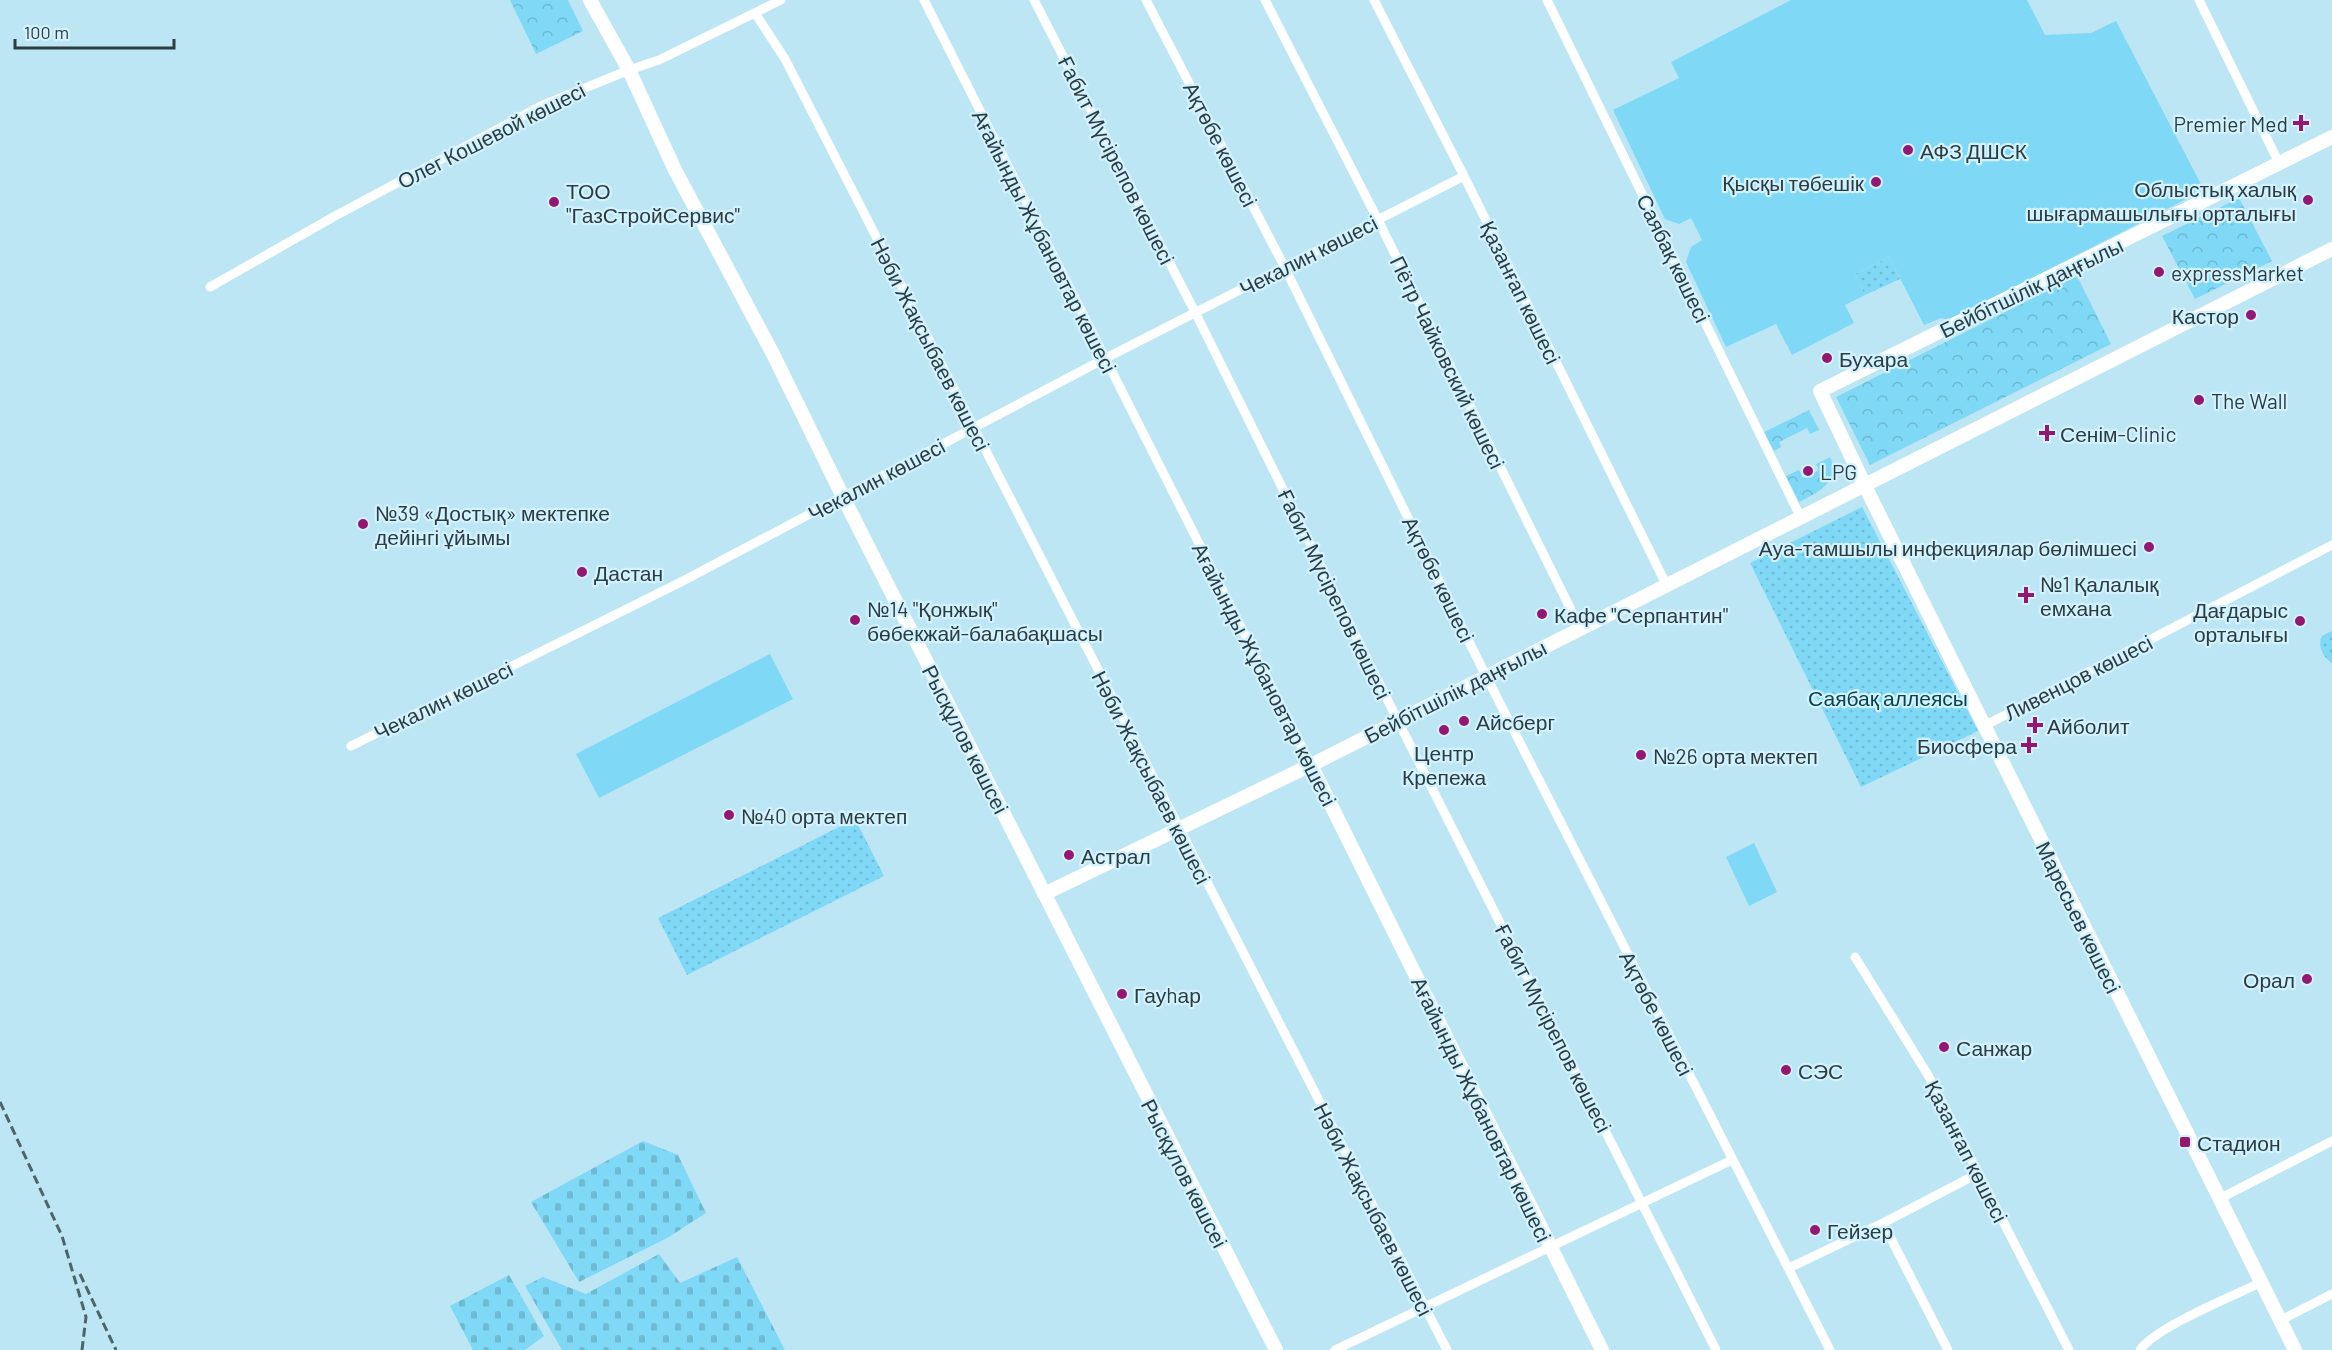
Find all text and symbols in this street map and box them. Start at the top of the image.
scale bar [15,12,174,50]
text: 100 m [24,21,69,43]
street label: Ғабит Мүсірепов көшесі [1053,51,1180,268]
street label: Олег Кошевой көшесі [393,77,589,193]
street label: Ақтөбе көшесі [1179,77,1263,211]
street label: Ағайынды Жұбановтар көшесі [968,105,1122,377]
place label: Premier Med [2173,111,2288,136]
marker: Premier Med [2292,114,2310,132]
place label: АФЗ ДШСК [1920,138,2028,163]
marker: АФЗ ДШСК [1901,143,1915,157]
place label: Қысқы төбешік [1722,170,1865,195]
marker: Қысқы төбешік [1869,175,1883,189]
place label: Облыстық халық шығармашылығы орталығы [2027,176,2297,225]
place label: ТОО "ГазСтройСервис" [566,178,740,227]
street label: Саябақ көшесі [1632,190,1716,326]
marker: Облыстық халық шығармашылығы орталығы [2301,193,2315,207]
marker: ТОО "ГазСтройСервис" [547,195,561,209]
street label: Чекалин көшесі [1235,210,1381,300]
street label: Қазанғап көшесі [1476,216,1566,368]
street label: Бейбітшілік даңғылы [1935,232,2127,342]
street label: Нәби Жақсыбаев көшесі [866,233,996,455]
street label: Пётр Чайковский көшесі [1386,252,1510,472]
place label: expressMarket [2171,260,2304,285]
marker: expressMarket [2152,265,2166,279]
place label: Кастор [2172,303,2239,328]
marker: Кастор [2244,308,2258,322]
place label: Бухара [1839,346,1908,371]
marker: Бухара [1820,351,1834,365]
place label: The Wall [2211,388,2287,413]
marker: The Wall [2192,393,2206,407]
place label: Сенім-Clinic [2060,421,2176,446]
marker: Сенім-Clinic [2038,424,2056,442]
street label: Чекалин көшесі [803,432,949,526]
place label: LPG [1820,459,1857,484]
marker: LPG [1801,464,1815,478]
street label: Ғабит Мүсірепов көшесі [1273,484,1397,703]
place label: №39 «Достық» мектепке дейінгі ұйымы [375,500,610,549]
street label: Ақтөбе көшесі [1398,512,1480,646]
marker: №39 «Достық» мектепке дейінгі ұйымы [356,517,370,531]
place label: Ауа-тамшылы инфекциялар бөлімшесі [1759,535,2137,560]
street label: Ағайынды Жұбановтар көшесі [1188,538,1342,810]
marker: Ауа-тамшылы инфекциялар бөлімшесі [2142,540,2156,554]
place label: Дастан [594,560,663,585]
marker: Дастан [575,565,589,579]
place label: №1 Қалалық емхана [2040,571,2159,620]
marker: №1 Қалалық емхана [2017,586,2035,604]
place label: №14 "Қонжық" бөбекжай-балабақшасы [867,596,1103,645]
place label: Дағдарыс орталығы [2193,597,2288,646]
place label: Кафе "Серпантин" [1554,602,1728,627]
marker: Кафе "Серпантин" [1535,607,1549,621]
marker: №14 "Қонжық" бөбекжай-балабақшасы [848,613,862,627]
marker: Дағдарыс орталығы [2293,614,2307,628]
street label: Ливенцов көшесі [2000,629,2156,725]
street label: Бейбітшілік даңғылы [1360,634,1550,748]
street label: Чекалин көшесі [370,656,516,744]
street label: Рысқұлов көшсеі [918,661,1014,817]
street label: Нәби Жақсыбаев көшесі [1087,666,1217,888]
park label: Саябақ аллеясы [1808,685,1968,710]
place label: Айсберг [1476,709,1555,734]
place label: Айболит [2047,713,2130,738]
marker: Айсберг [1457,714,1471,728]
marker: Айболит [2028,718,2042,732]
marker: Центр Крепежа [1437,723,1451,737]
place label: Биосфера [1917,733,2017,758]
marker: Биосфера [2022,738,2036,752]
place label: Центр Крепежа [1402,740,1486,789]
place label: №26 орта мектеп [1653,743,1818,768]
marker: №26 орта мектеп [1634,748,1648,762]
place label: №40 орта мектеп [741,803,907,828]
marker: №40 орта мектеп [722,808,736,822]
street label: Маресьев көшесі [2031,837,2127,997]
place label: Астрал [1081,843,1151,868]
marker: Астрал [1062,848,1076,862]
street label: Ғабит Мүсірепов көшесі [1490,919,1617,1136]
street label: Ақтөбе көшесі [1615,946,1699,1080]
place label: Орал [2243,967,2295,992]
street label: Ағайынды Жұбановтар көшесі [1407,972,1557,1246]
marker: Орал [2300,972,2314,986]
place label: Гауhар [1134,982,1201,1007]
marker: Гауhар [1115,987,1129,1001]
place label: Санжар [1956,1035,2032,1060]
marker: Санжар [1937,1040,1951,1054]
place label: СЭС [1798,1058,1843,1083]
marker: СЭС [1779,1063,1793,1077]
street label: Қазанғап көшесі [1920,1076,2014,1226]
street label: Рысқұлов көшсеі [1137,1095,1233,1251]
street label: Нәби Жақсыбаев көшесі [1309,1098,1439,1320]
place label: Стадион [2197,1130,2281,1155]
marker: Стадион [2178,1135,2192,1149]
place label: Гейзер [1827,1218,1893,1243]
marker: Гейзер [1808,1223,1822,1237]

